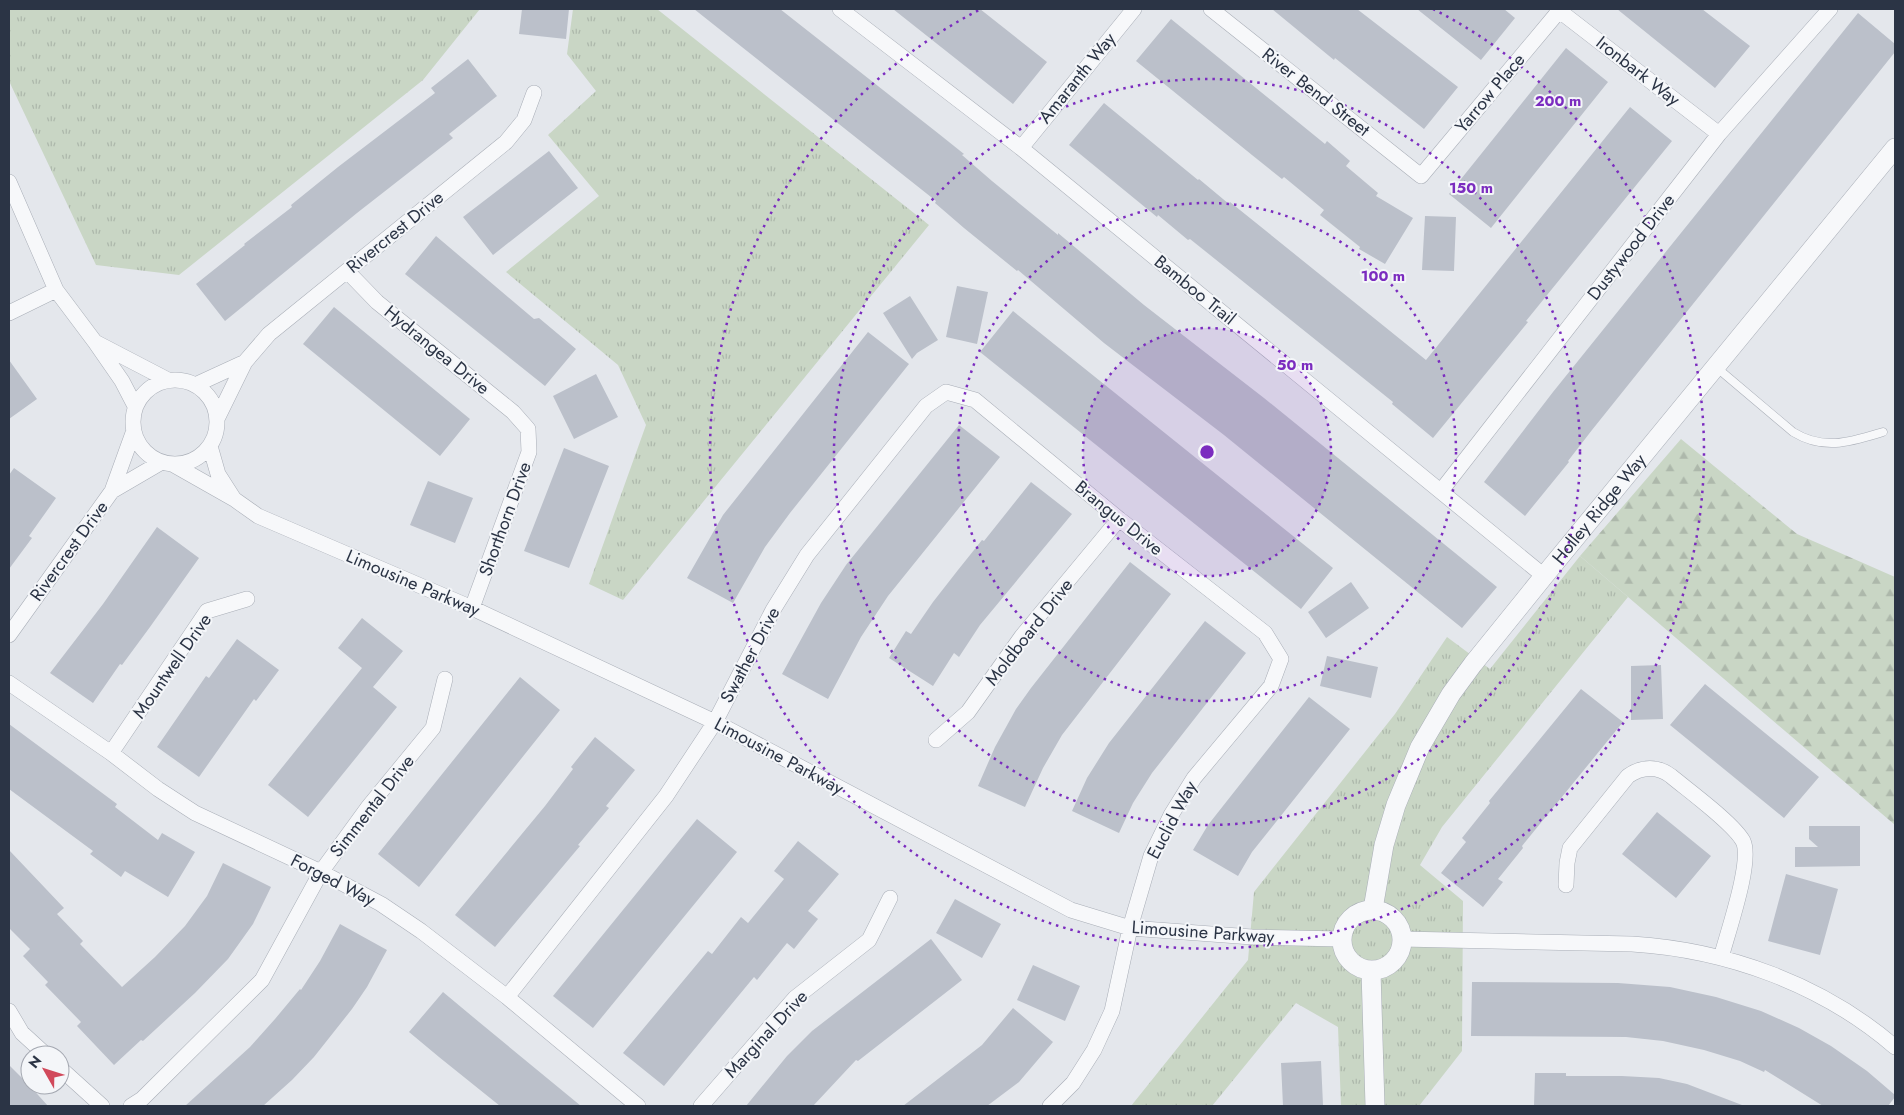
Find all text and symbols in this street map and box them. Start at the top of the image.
street label: Amaranth Way [1032,27,1122,129]
street label: Ironbark Way [1590,30,1686,112]
street label: River Bend Street [1257,42,1376,143]
street label: Yarrow Place [1449,48,1531,138]
text: 200 m [1535,90,1581,112]
text: 150 m [1449,177,1493,199]
street label: Rivercrest Drive [341,185,449,279]
street label: Dustywood Drive [1581,188,1681,306]
street label: Bamboo Trail [1148,249,1242,331]
text: 100 m [1361,265,1405,287]
street label: Hydrangea Drive [379,299,495,401]
text: 50 m [1277,354,1313,376]
centre of rings [1198,443,1216,461]
street label: Holley Ridge Way [1546,448,1652,570]
street label: Shorthorn Drive [472,458,538,580]
street label: Brangus Drive [1069,474,1169,562]
street label: Rivercrest Drive [24,495,114,607]
street label: Limousine Parkway [342,543,484,623]
street label: Moldboard Drive [979,573,1079,691]
street label: Swather Drive [714,602,786,708]
street label: Mountwell Drive [126,608,218,724]
street label: Limousine Parkway [710,711,848,801]
street label: Simmental Drive [324,749,420,863]
street label: Euclid Way [1141,776,1203,864]
street label: Forged Way [286,848,380,912]
street label: Limousine Parkway [1131,914,1275,950]
street label: Marginal Drive [718,984,814,1084]
north arrow [20,1045,70,1095]
text: N [24,1051,46,1072]

